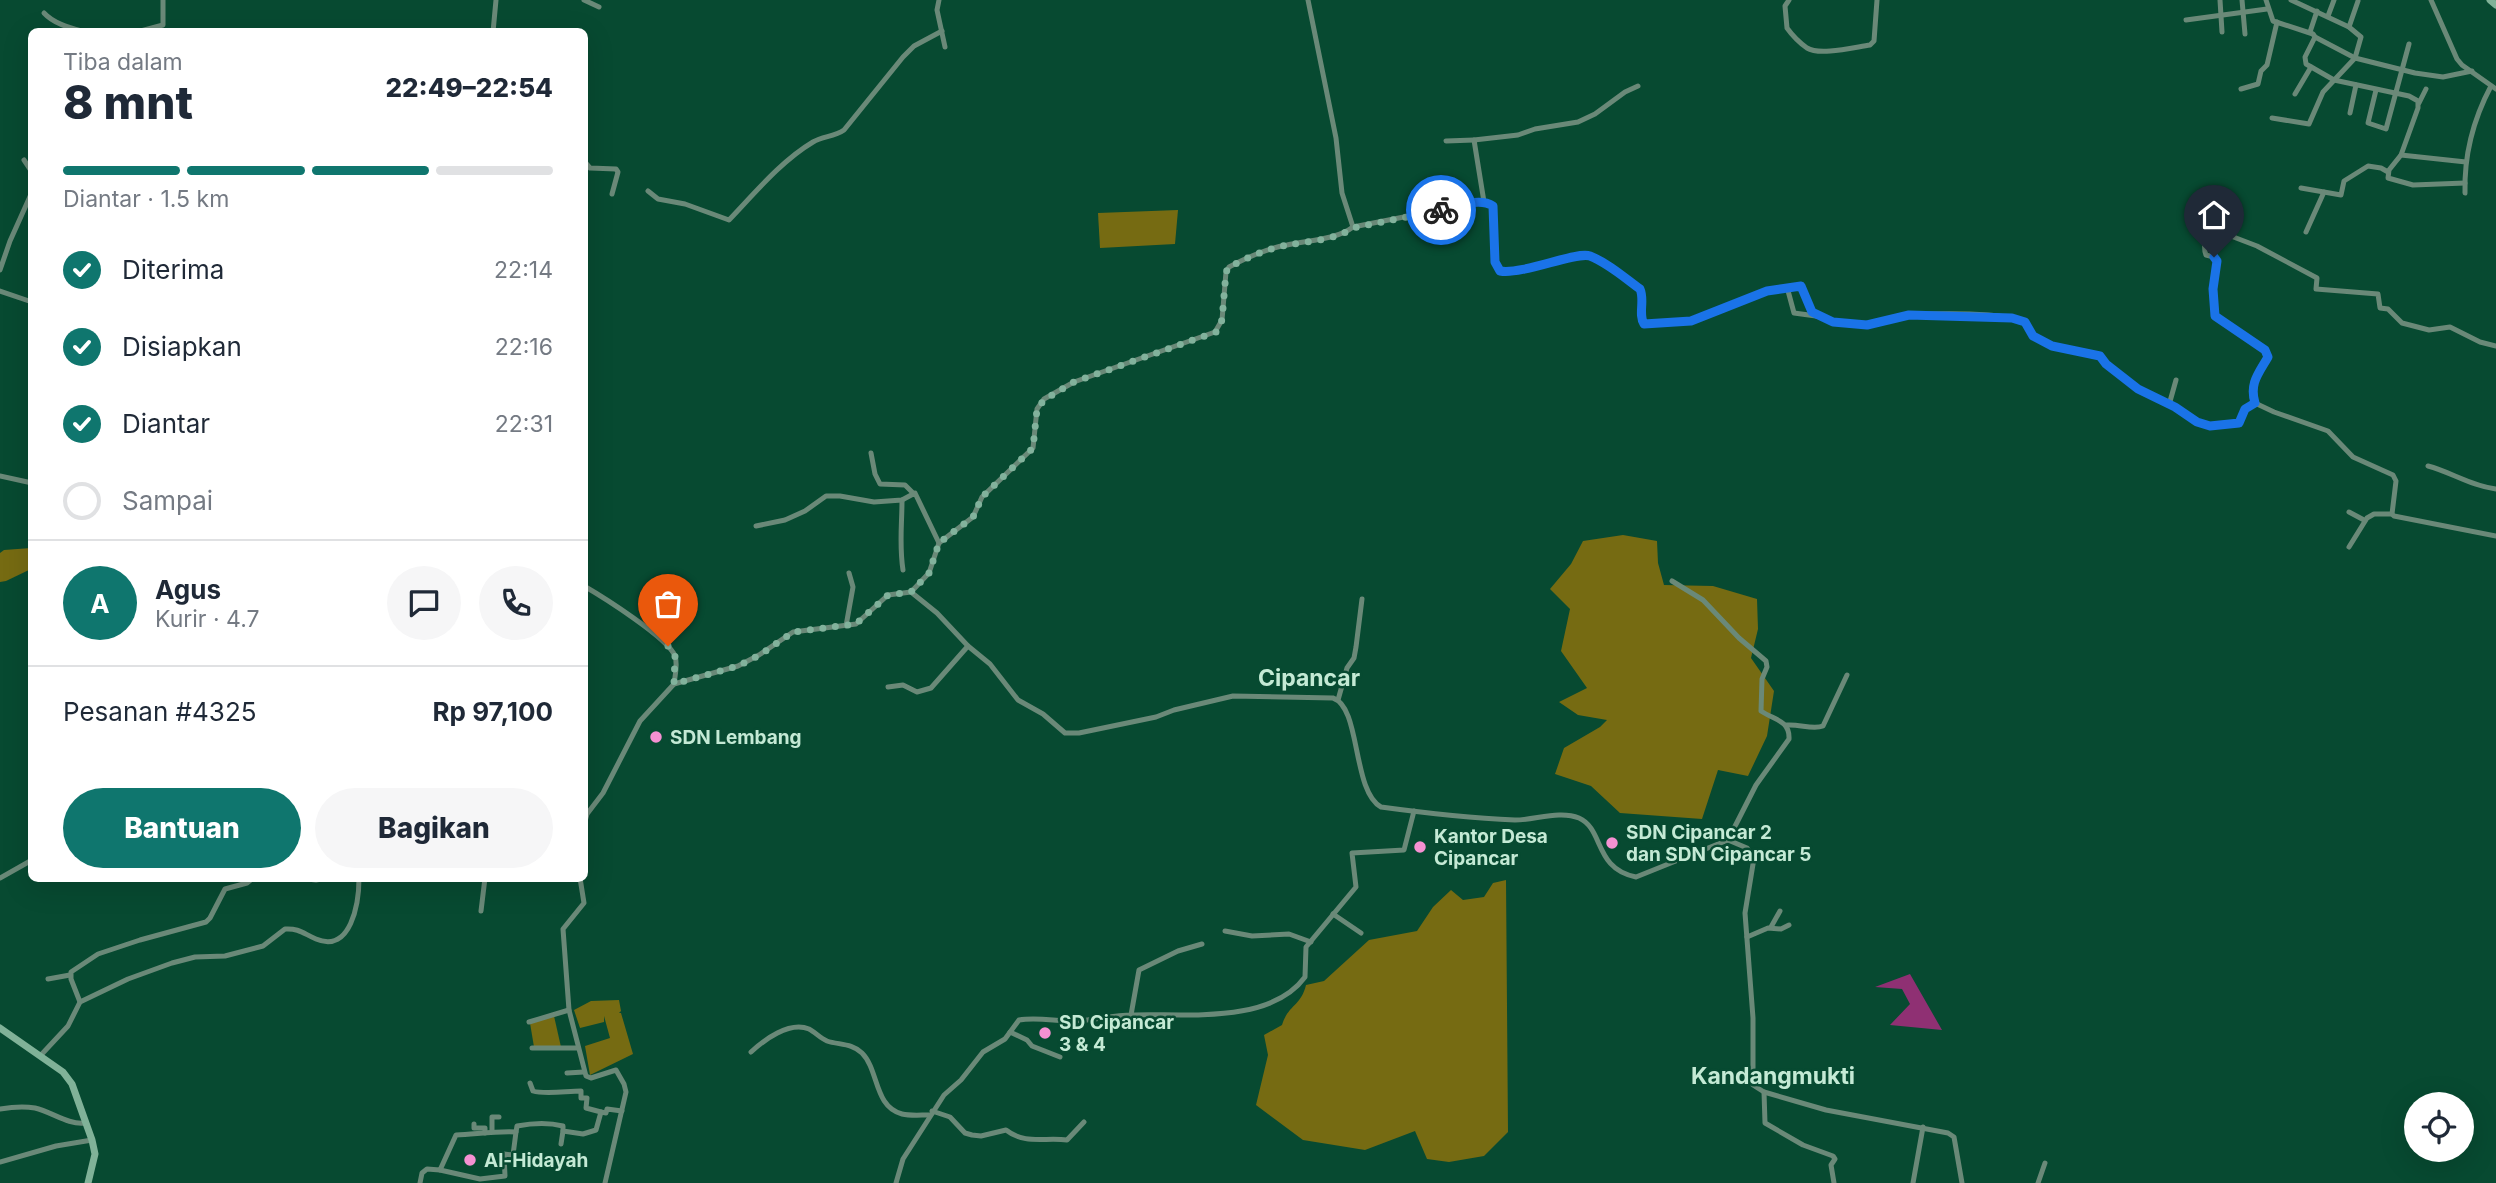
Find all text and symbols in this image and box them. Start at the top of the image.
text: Tiba dalam [63,48,183,76]
text: 22:49–22:54 [385,72,553,103]
text: 8 mnt [63,74,193,130]
courier [1406,175,1476,245]
text: Diantar · 1.5 km [63,185,229,213]
pin [2184,185,2244,257]
icon: bike [1422,191,1460,229]
icon: home [2195,196,2233,234]
icon: check [63,251,101,289]
text: Diterima [122,254,224,285]
text: 22:14 [494,256,553,284]
icon: check [63,328,101,366]
text: Disiapkan [122,331,242,362]
text: 22:16 [495,333,553,361]
icon: check [63,405,101,443]
text: Diantar [122,408,210,439]
text: 22:31 [495,410,553,438]
text: Sampai [122,485,213,516]
button: chat [387,566,461,640]
button: phone [479,566,553,640]
text: Agus [155,574,221,605]
pin [638,574,698,646]
icon: bag [649,585,687,623]
text: A [90,588,110,619]
text: Kurir · 4.7 [155,605,260,633]
district label: Cipancar [1258,664,1360,692]
text: Pesanan #4325 [63,696,257,727]
text: Rp 97,100 [433,696,553,727]
place label: SDN Lembang [670,726,802,749]
marker: SDN Lembang [648,729,664,745]
button: Bantuan [63,788,301,868]
button: Bagikan [315,788,553,868]
place label: SDN Cipancar 2 dan SDN Cipancar 5 [1626,821,1811,866]
place label: Kantor Desa Cipancar [1434,825,1548,870]
marker: SDN Cipancar 2 dan SDN Cipancar 5 [1604,835,1620,851]
marker: Kantor Desa Cipancar [1412,839,1428,855]
place label: SD Cipancar 3 & 4 [1059,1011,1174,1056]
marker: SD Cipancar 3 & 4 [1037,1025,1053,1041]
district label: Kandangmukti [1691,1062,1855,1090]
map controls [2404,1092,2474,1162]
button: locate [2404,1092,2474,1162]
place label: Al-Hidayah [484,1149,588,1172]
marker: Al-Hidayah [462,1152,478,1168]

